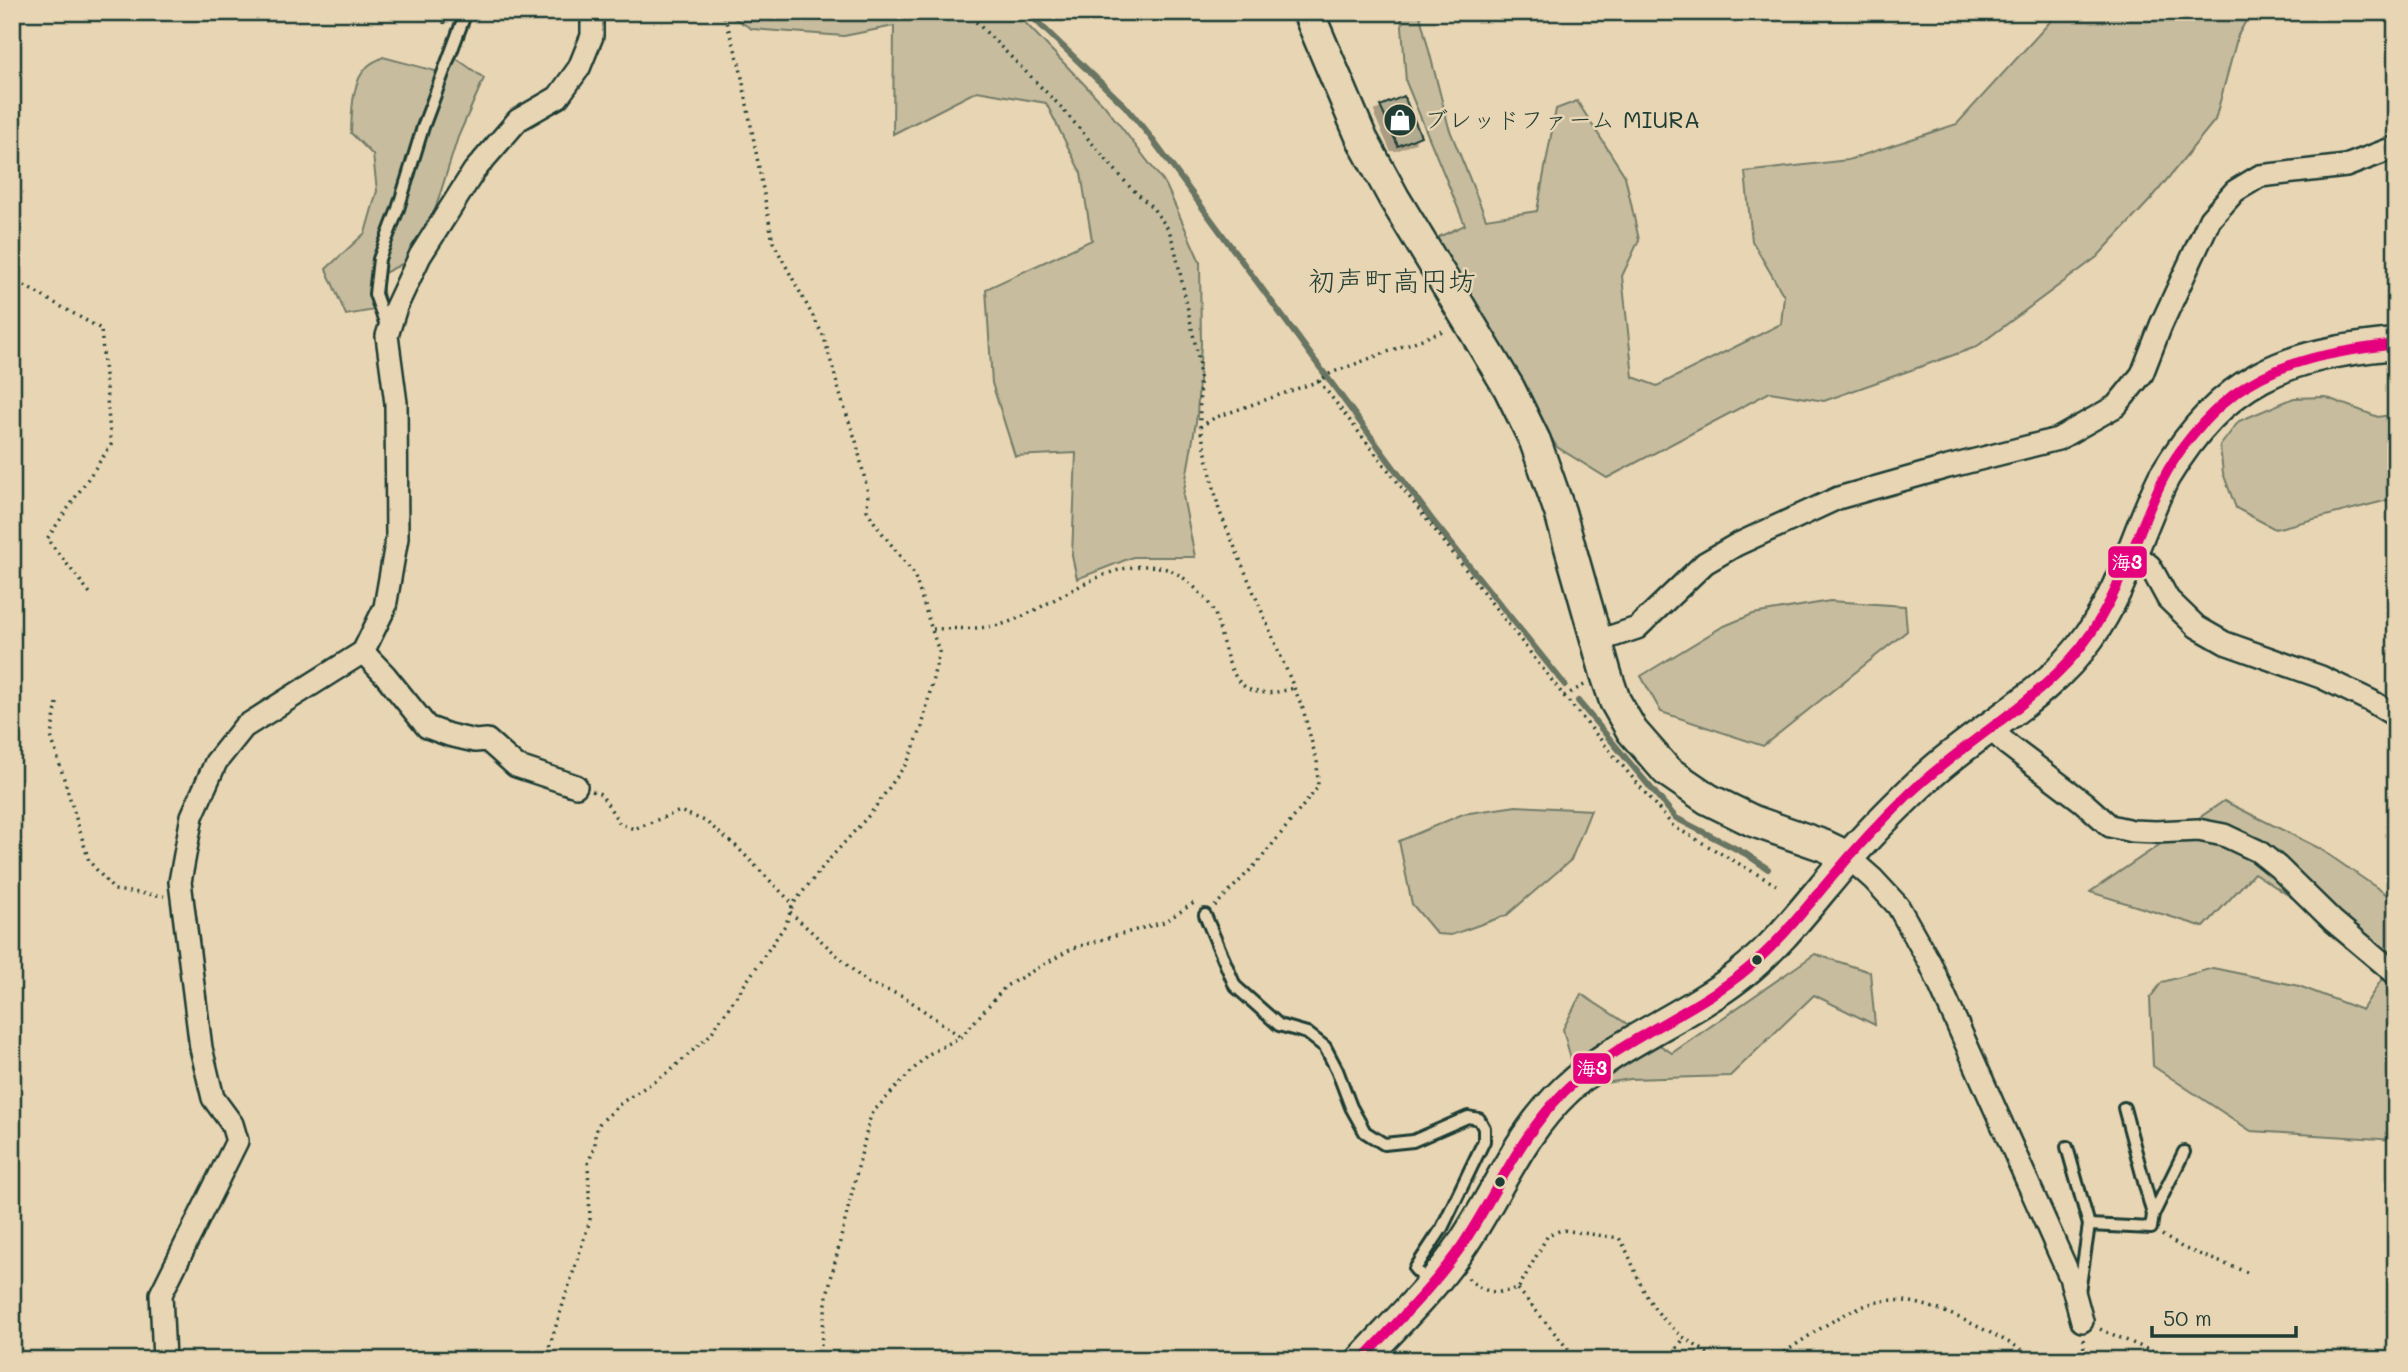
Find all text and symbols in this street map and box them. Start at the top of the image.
shop icon: ブレッドファーム MIURA [1381,101,1419,139]
place label: ブレッドファーム MIURA [1424,103,1700,134]
district label: 初声町高円坊 [1308,262,1476,298]
line badge: 海3 [2107,545,2148,579]
text: 海3 [2112,549,2142,574]
unlabelled marker [1750,953,1764,967]
line badge: 海3 [1572,1052,1612,1085]
text: 海3 [1577,1055,1607,1080]
unlabelled marker [1493,1175,1507,1189]
scale bar [2152,1295,2296,1339]
text: 50 m [2163,1304,2212,1331]

